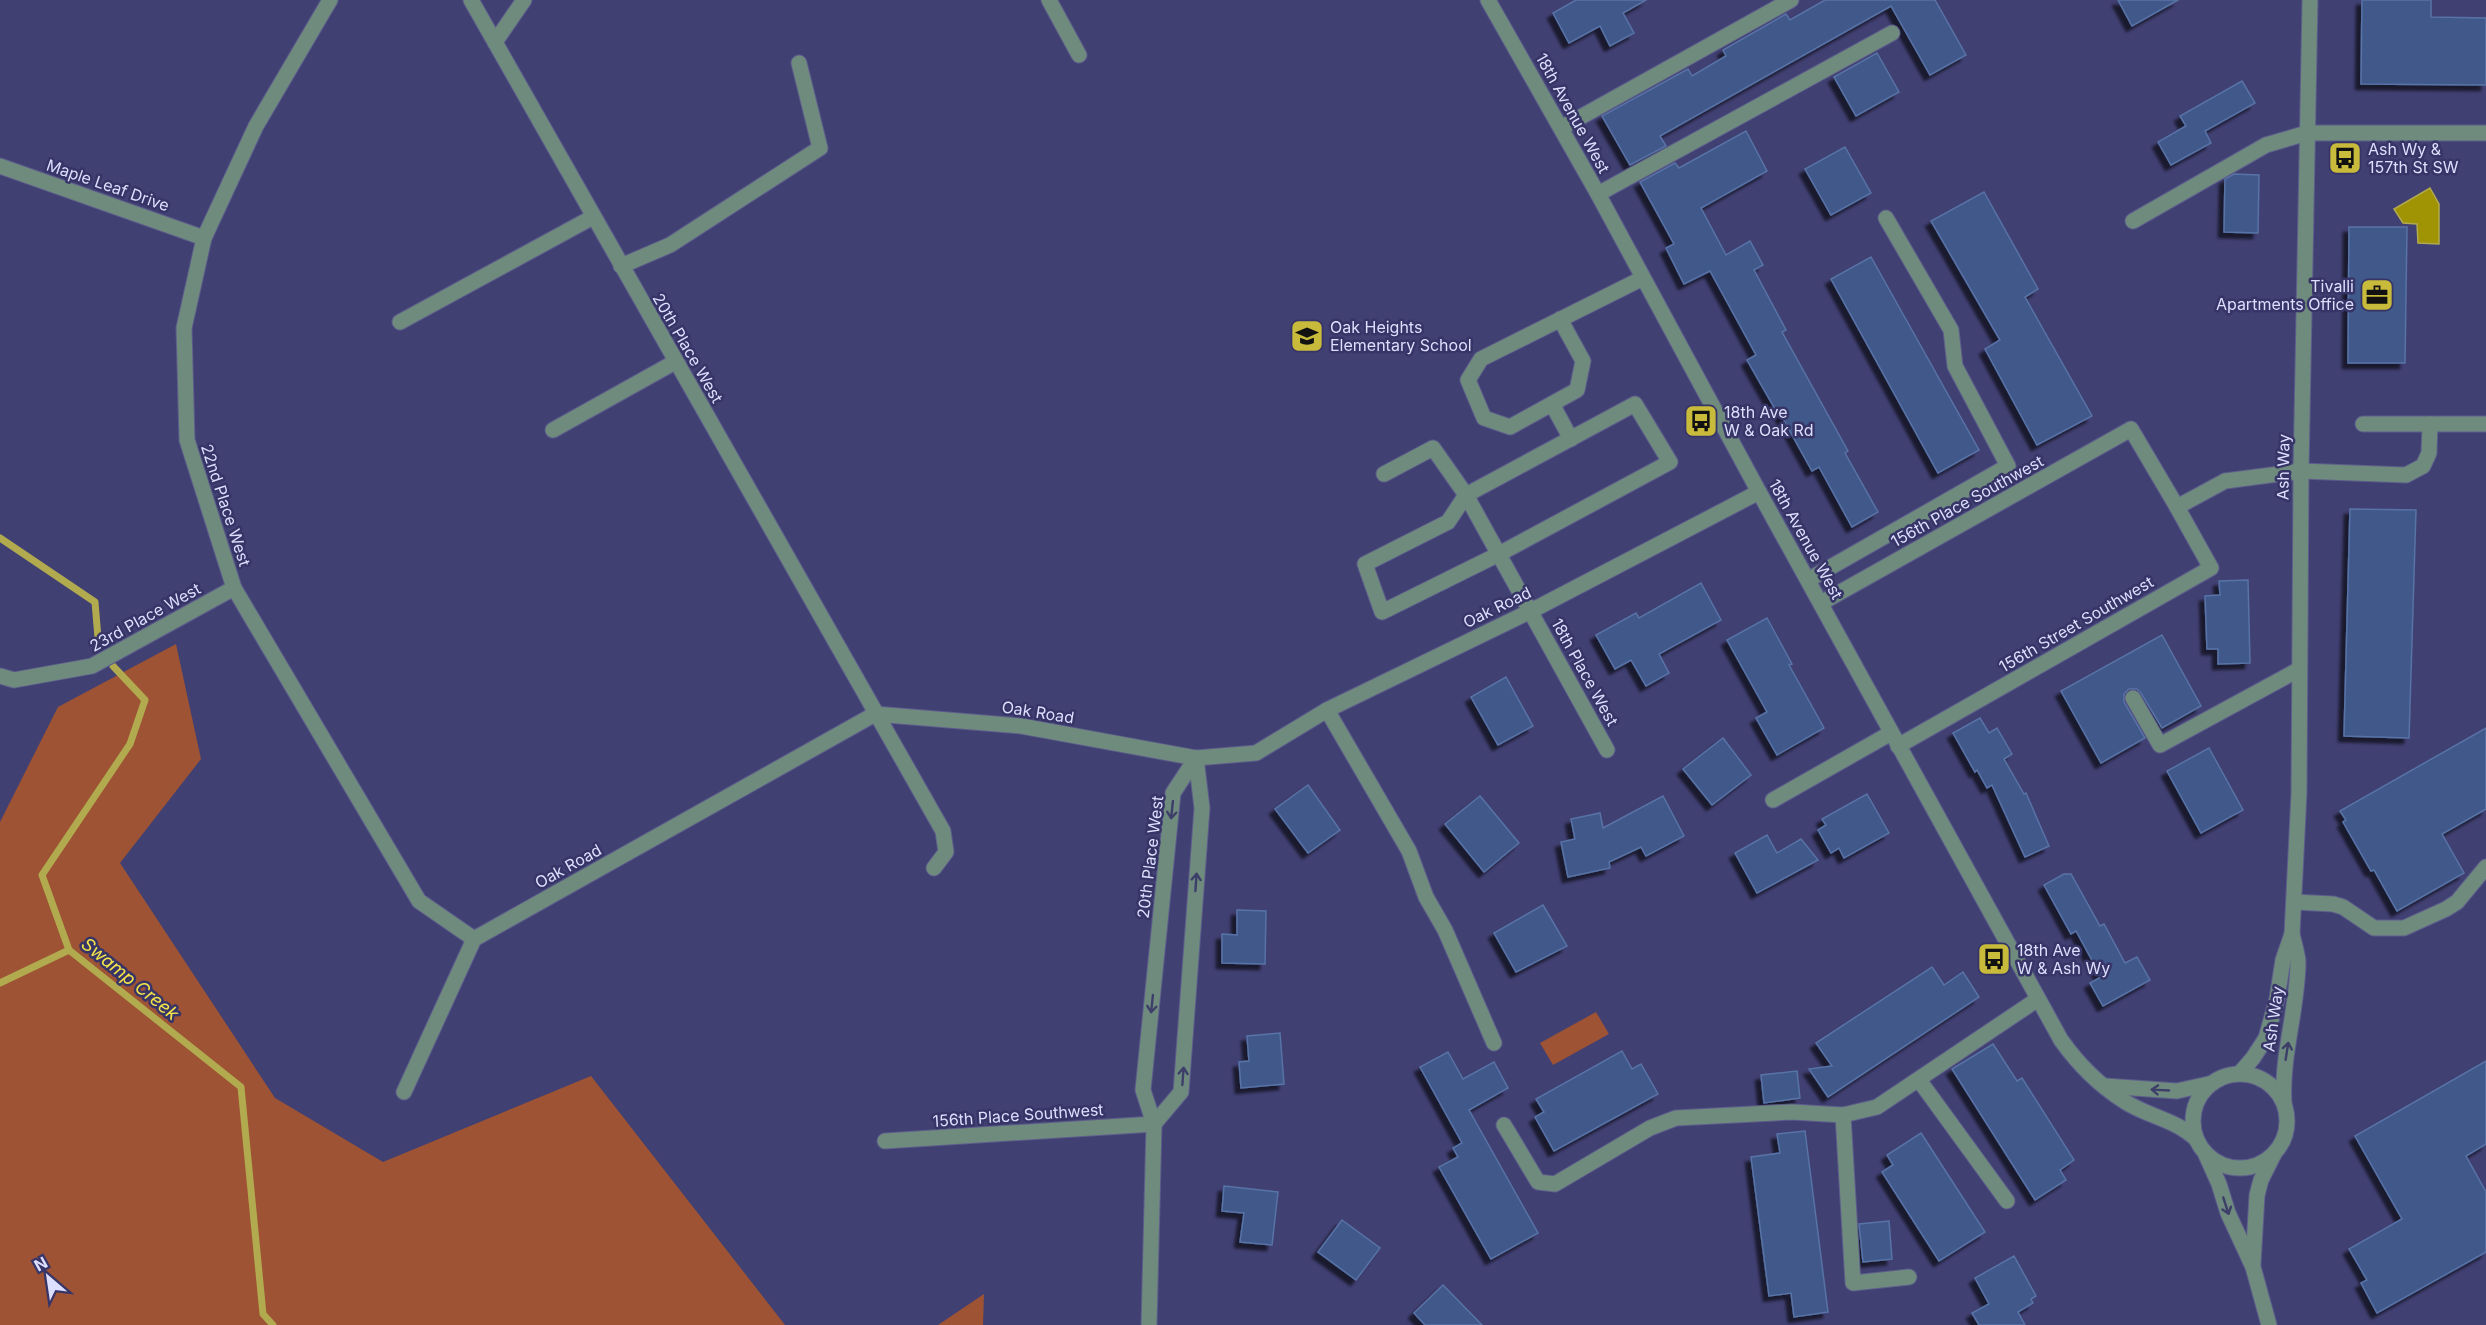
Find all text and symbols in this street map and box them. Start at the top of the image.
street label: 18th Avenue West [1532,49,1614,177]
place label: Ash Wy & 157th St SW [2368,139,2459,177]
bus stop icon: Ash Wy & 157th St SW [2327,140,2363,176]
street label: Maple Leaf Drive [44,155,172,215]
place label: Tivalli Apartments Office [2216,276,2354,314]
office icon: Tivalli Apartments Office [2359,277,2395,313]
street label: 20th Place West [649,290,727,406]
place label: Oak Heights Elementary School [1330,317,1472,355]
school or university icon: Oak Heights Elementary School [1289,318,1325,354]
place label: 18th Ave W & Oak Rd [1724,402,1813,440]
bus stop icon: 18th Ave W & Oak Rd [1683,403,1719,439]
street label: Ash Way [2272,434,2294,500]
street label: 22nd Place West [197,441,255,569]
street label: 156th Place Southwest [1887,451,2047,551]
street label: 18th Avenue West [1765,475,1847,603]
street label: 156th Street Southwest [1995,572,2157,676]
street label: 23rd Place West [86,578,204,656]
street label: Oak Road [1460,582,1534,632]
street label: 18th Place West [1547,615,1623,729]
street label: Oak Road [1000,696,1076,728]
street label: 20th Place West [1133,795,1167,919]
one-way arrow [1166,800,1177,820]
street label: Oak Road [531,840,605,892]
one-way arrow [1191,872,1202,892]
water label: Swamp Creek [77,933,184,1025]
place label: 18th Ave W & Ash Wy [2017,940,2110,978]
bus stop icon: 18th Ave W & Ash Wy [1976,941,2012,977]
street label: Ash Way [2258,985,2288,1053]
one-way arrow [1146,994,1157,1014]
one-way arrow [2282,1042,2293,1061]
one-way arrow [1177,1067,1188,1086]
one-way arrow [2150,1085,2170,1096]
street label: 156th Place Southwest [932,1099,1104,1131]
one-way arrow [2222,1196,2233,1215]
north arrow [18,1247,78,1307]
text: N [31,1252,51,1276]

